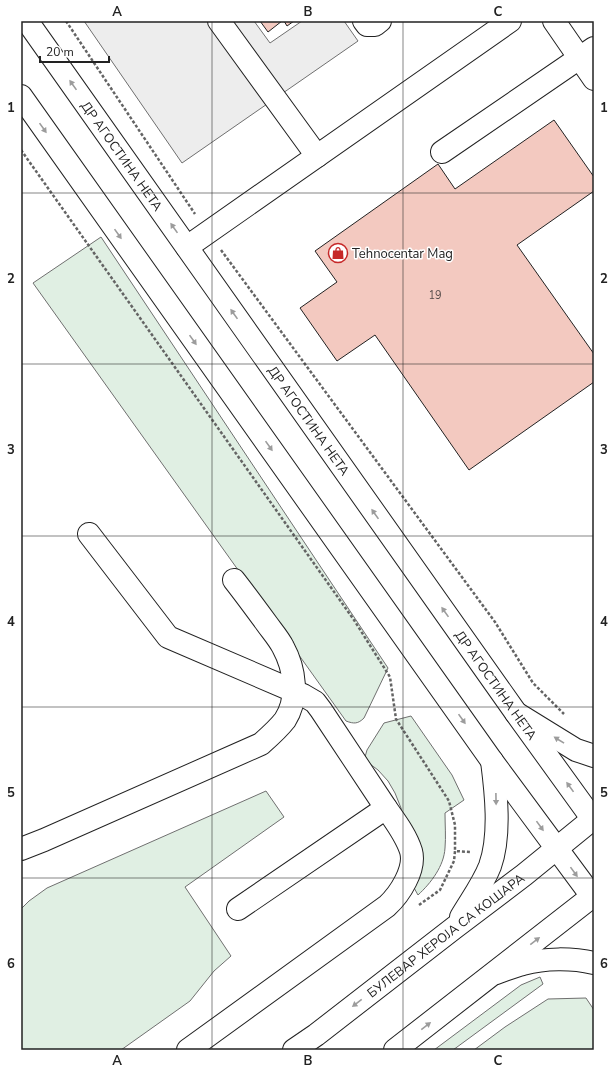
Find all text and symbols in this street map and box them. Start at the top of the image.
text: A [112,3,122,21]
text: B [304,3,313,21]
text: C [494,3,503,21]
scale bar [40,38,109,64]
text: 20 m [46,44,74,60]
one-way arrow [69,80,77,91]
street label: ДР АГОСТИНА НЕТА [76,98,167,215]
text: 1 [7,99,15,117]
text: 1 [600,99,608,117]
one-way arrow [39,123,47,133]
one-way arrow [170,223,178,233]
one-way arrow [114,229,122,240]
shop icon: Tehnocentar Mag [327,242,349,264]
place label: Tehnocentar Mag [352,245,453,263]
text: 2 [7,270,15,288]
text: 2 [600,270,608,288]
house number: 19 [428,288,442,303]
one-way arrow [230,309,238,319]
one-way arrow [189,335,197,346]
street label: ДР АГОСТИНА НЕТА [263,362,354,480]
text: 3 [7,441,15,459]
one-way arrow [265,441,273,452]
text: 3 [600,441,608,459]
one-way arrow [371,509,379,519]
one-way arrow [441,607,449,618]
text: 4 [7,613,15,631]
text: 4 [600,613,608,631]
street label: ДР АГОСТИНА НЕТА [450,627,541,744]
one-way arrow [458,713,466,724]
one-way arrow [553,736,565,743]
one-way arrow [566,782,575,793]
text: 5 [7,784,15,802]
text: 5 [600,784,608,802]
one-way arrow [493,793,499,806]
one-way arrow [536,820,544,831]
one-way arrow [570,867,579,878]
street label: БУЛЕВАР ХЕРОЈА СА КОШАРА [363,869,529,1002]
one-way arrow [529,937,540,946]
text: 6 [7,955,15,973]
text: 6 [600,955,608,973]
one-way arrow [351,999,362,1008]
one-way arrow [420,1022,431,1030]
text: A [112,1052,122,1070]
text: B [304,1052,313,1070]
text: C [494,1052,503,1070]

